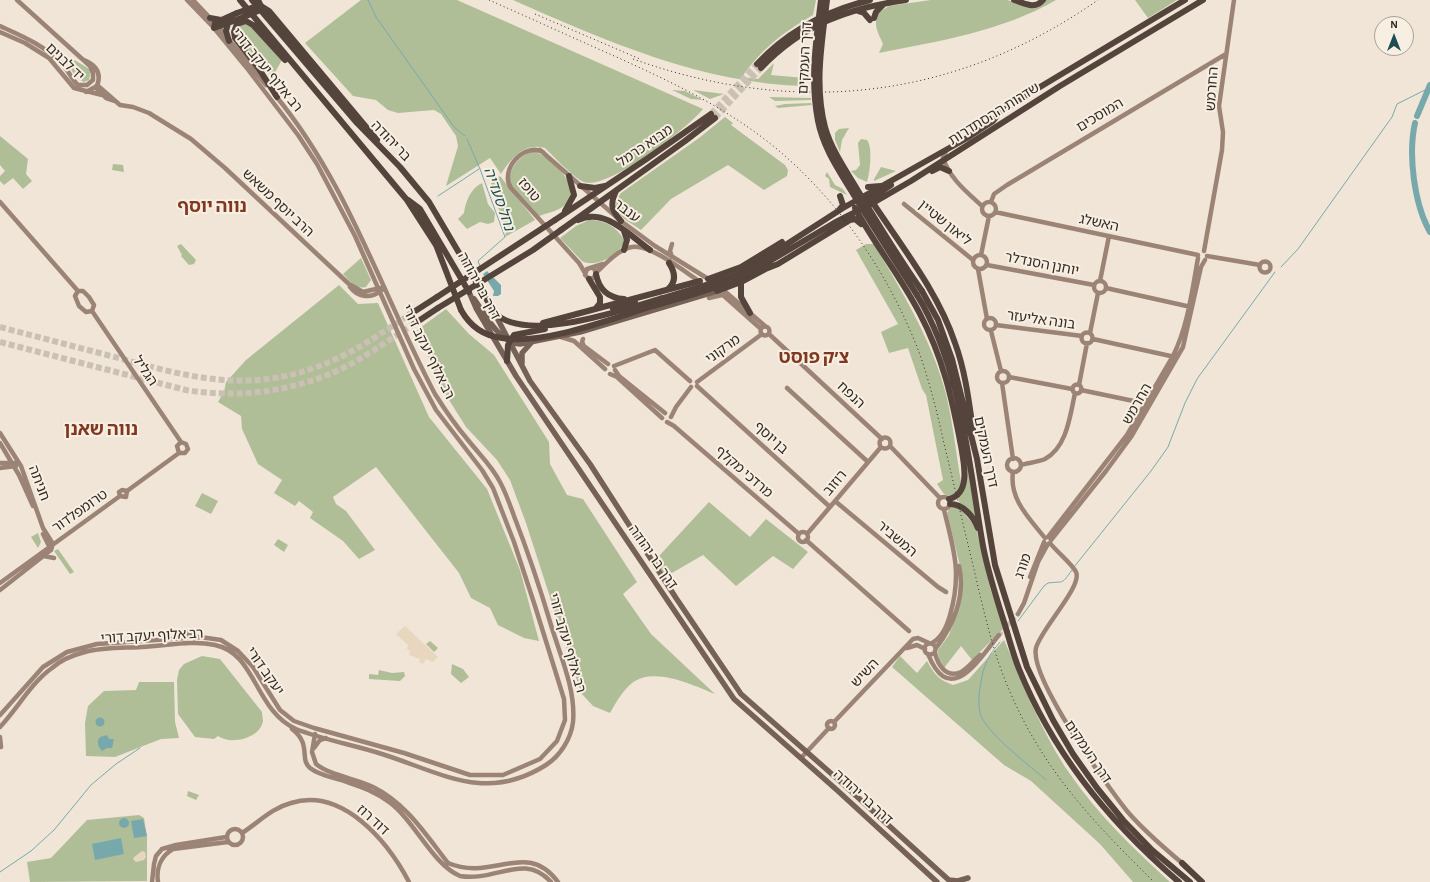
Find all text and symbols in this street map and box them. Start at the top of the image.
north arrow [1374,16,1414,56]
text: N [1390,19,1398,30]
street label: דרך העמקים [795,21,815,95]
street label: רב אלוף יעקב דורי [228,25,306,115]
street label: יד לבנים [42,40,88,84]
street label: החרמש [1202,66,1222,112]
street label: שדרות ההסתדרות [945,79,1043,149]
street label: המוסכים [1074,95,1126,135]
street label: בר יהודה [368,117,414,165]
street label: מבוא כרמל [614,121,676,171]
water label: נחל סעדיה [480,165,518,233]
street label: הרב יוסף משאש [239,166,317,240]
street label: טופז [514,175,544,205]
district label: נווה יוסף [177,196,247,218]
street label: ענבר [611,196,643,226]
street label: ליאון שטיין [915,197,975,249]
street label: האשלג [1078,211,1120,235]
street label: דרך בר יהודה [454,249,504,323]
street label: יוחנן הסנדלר [1004,249,1080,279]
street label: רב אלוף יעקב דורי [398,302,458,402]
street label: בונה אליעזר [1006,307,1076,333]
street label: מרקוני [702,331,744,367]
district label: צ׳ק פוסט [779,347,849,369]
street label: הגליל [129,353,161,389]
street label: הנפח [834,378,868,412]
street label: החרמש [1119,380,1155,428]
street label: דרך העמקים [970,415,1002,489]
street label: בן יוסף [750,418,792,458]
district label: נווה שאנן [64,419,138,441]
street label: מרדכי מקלף [712,442,776,502]
street label: חניתה [25,463,53,503]
street label: רוזוב [819,467,851,499]
street label: טרומפלדור [49,486,111,536]
street label: המשביר [874,517,920,561]
street label: דרך בר יהודה [625,522,681,592]
street label: מורג [1011,551,1035,581]
street label: רב אלוף יעקב דורי [545,591,589,695]
street label: רב אלוף יעקב דורי [100,625,204,647]
street label: יעקב דורי [242,644,288,698]
street label: השיש [847,655,883,691]
street label: דרך העמקים [1061,717,1115,787]
street label: דרך בר יהודה [830,766,896,828]
street label: דוד רוז [353,801,393,839]

